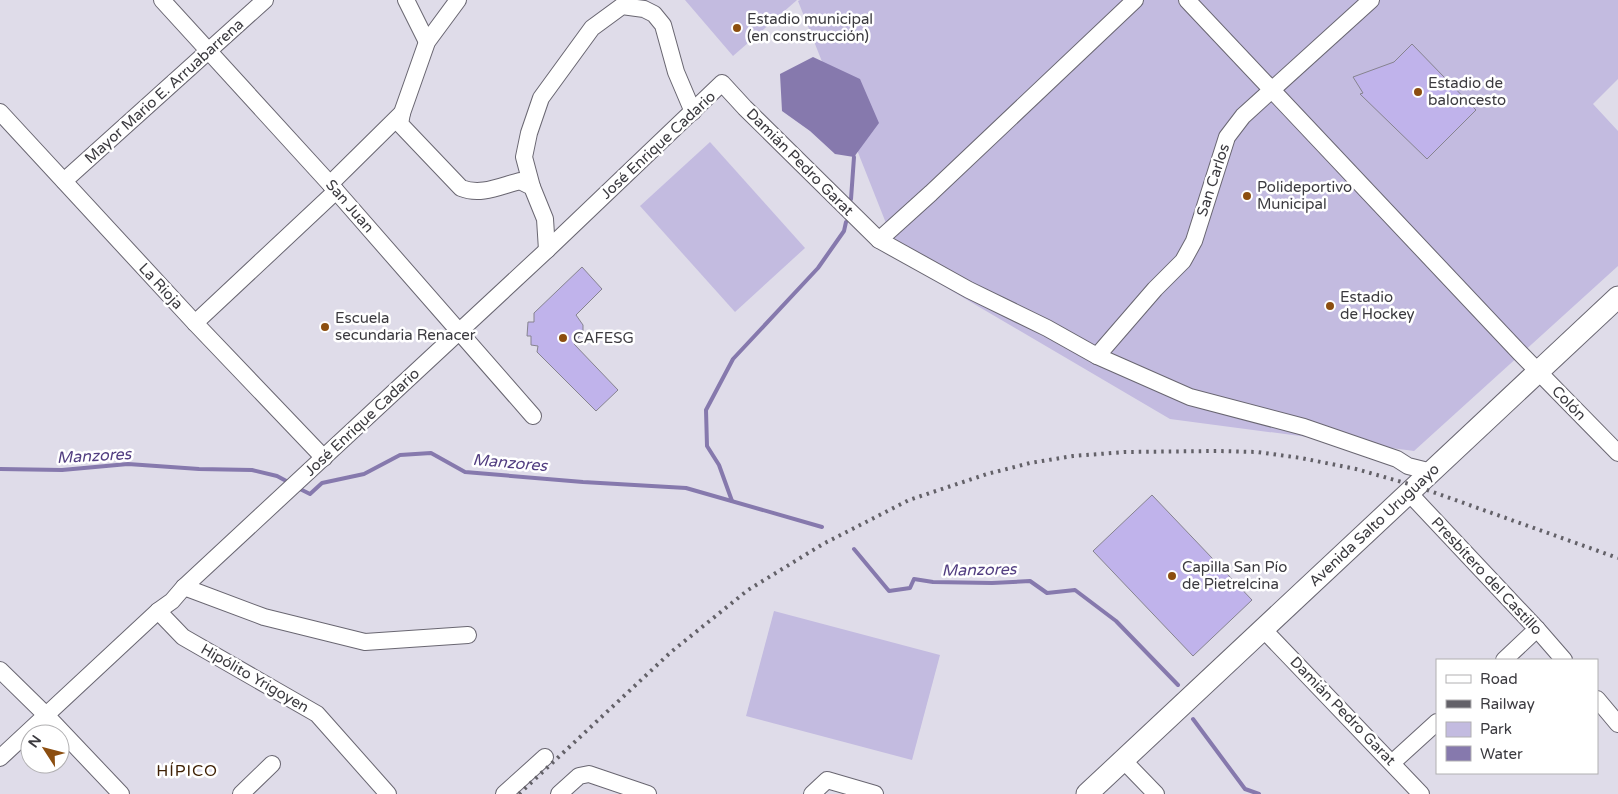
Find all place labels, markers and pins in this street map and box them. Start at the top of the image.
place label: Estadio municipal (en construcción) [747,10,873,45]
marker: Estadio municipal (en construcción) [731,22,743,34]
place label: Estadio de baloncesto [1428,74,1506,109]
marker: Estadio de baloncesto [1412,86,1424,98]
place label: Polideportivo Municipal [1257,178,1352,213]
marker: Polideportivo Municipal [1241,190,1253,202]
place label: Estadio de Hockey [1340,288,1415,323]
marker: Estadio de Hockey [1324,300,1336,312]
place label: Escuela secundaria Renacer [335,309,476,344]
marker: Escuela secundaria Renacer [319,321,331,333]
place label: CAFESG [573,329,634,347]
marker: CAFESG [557,332,569,344]
place label: Capilla San Pío de Pietrelcina [1182,558,1287,593]
marker: Capilla San Pío de Pietrelcina [1166,570,1178,582]

